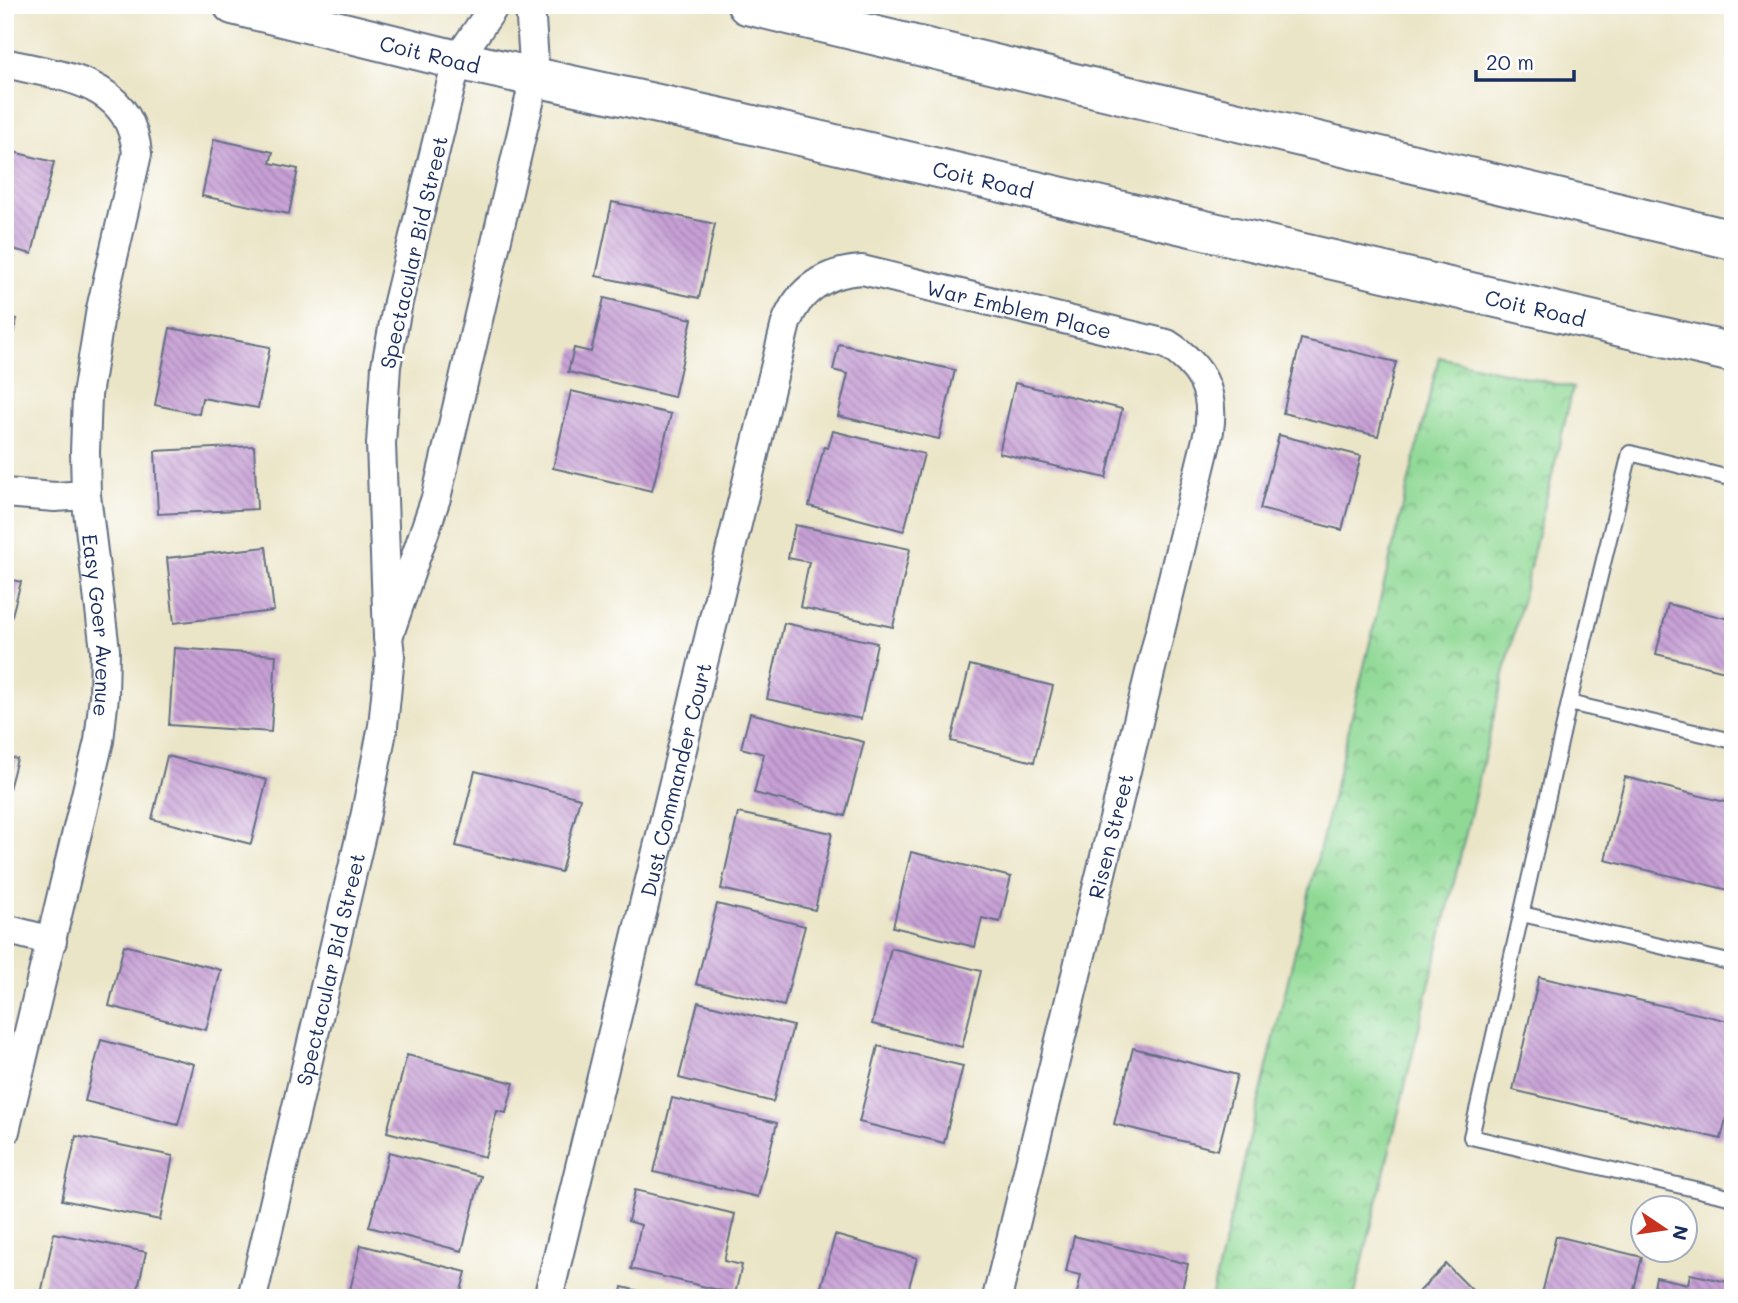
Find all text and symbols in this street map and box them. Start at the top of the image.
street label: Coit Road [377,28,483,78]
scale bar [1476,38,1574,82]
text: 20 m [1486,48,1534,75]
street label: Spectacular Bid Street [373,133,453,371]
street label: Coit Road [930,154,1036,203]
street label: War Emblem Place [924,273,1114,344]
street label: Coit Road [1483,282,1588,332]
street label: Easy Goer Avenue [77,532,119,718]
street label: Dust Commander Court [633,659,716,899]
street label: Risen Street [1081,770,1139,902]
street label: Spectacular Bid Street [289,850,370,1088]
north arrow [1630,1194,1700,1264]
text: N [1667,1223,1695,1243]

